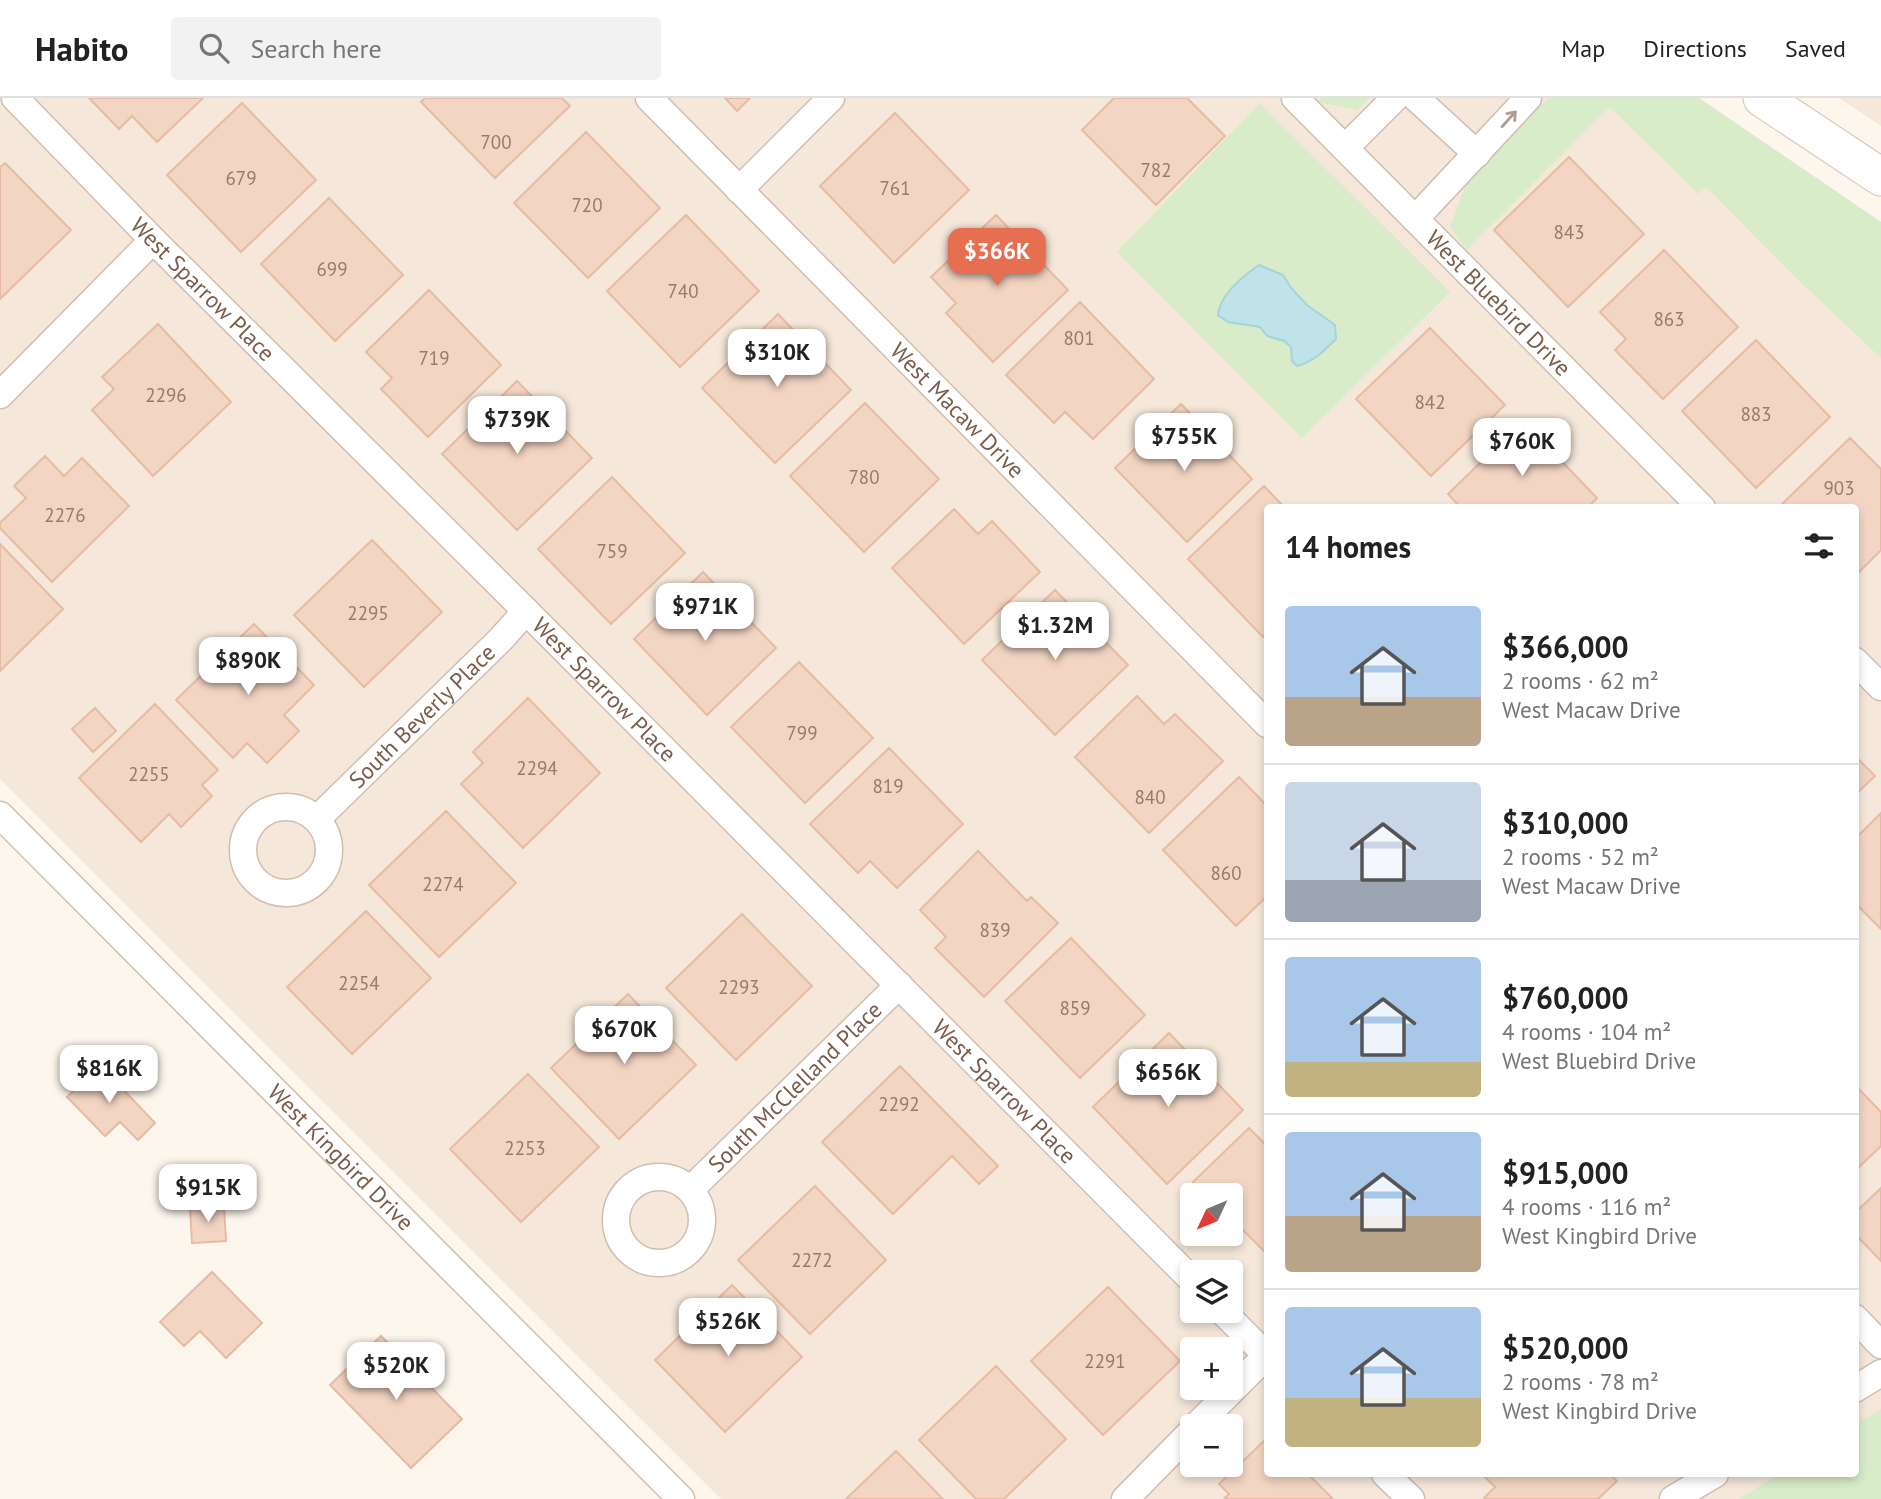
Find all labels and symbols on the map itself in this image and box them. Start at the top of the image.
one-way arrow [1501,110,1517,128]
house number: 700 [480,130,512,154]
house number: 782 [1140,158,1172,182]
house number: 679 [225,166,257,190]
house number: 761 [879,176,911,200]
house number: 720 [571,193,603,217]
street label: West Sparrow Place [125,211,281,367]
house number: 843 [1553,220,1585,244]
street label: West Bluebird Drive [1420,224,1578,382]
pin: $366K [948,228,1046,288]
house number: 699 [316,257,348,281]
house number: 740 [667,279,699,303]
house number: 863 [1653,307,1685,331]
house number: 801 [1063,326,1095,350]
pin: $310K [728,330,826,389]
street label: West Macaw Drive [885,336,1031,484]
house number: 719 [418,346,450,370]
house number: 2296 [145,383,187,407]
house number: 842 [1414,390,1446,414]
pin: $739K [468,396,566,456]
house number: 883 [1740,402,1772,426]
pin: $755K [1135,414,1233,473]
pin: $760K [1473,418,1571,478]
house number: 780 [848,465,880,489]
house number: 903 [1823,476,1855,500]
house number: 2276 [44,503,86,527]
house number: 759 [596,539,628,563]
pin: $971K [656,584,754,643]
house number: 2295 [347,601,389,625]
pin: $1.32M [998,602,1112,662]
street label: West Sparrow Place [526,611,683,768]
pin: $890K [199,638,297,697]
street label: South Beverly Place [342,638,501,794]
house number: 799 [786,721,818,745]
house number: 2294 [516,756,558,780]
house number: 2255 [128,762,170,786]
house number: 819 [872,774,904,798]
house number: 840 [1134,785,1166,809]
house number: 860 [1210,861,1242,885]
house number: 2274 [422,872,464,896]
house number: 839 [979,918,1011,942]
house number: 2254 [338,971,380,995]
house number: 2293 [718,975,760,999]
street label: South McClelland Place [702,995,888,1178]
house number: 859 [1059,996,1091,1020]
pin: $670K [575,1006,673,1066]
street label: West Sparrow Place [927,1013,1083,1169]
pin: $816K [60,1046,158,1105]
pin: $656K [1119,1049,1217,1109]
street label: West Kingbird Drive [262,1078,420,1236]
house number: 2292 [878,1092,920,1116]
house number: 2253 [504,1136,546,1160]
pin: $915K [159,1164,257,1224]
north arrow [1180,1183,1242,1246]
house number: 2272 [791,1248,833,1272]
pin: $526K [679,1298,777,1358]
pin: $520K [347,1342,445,1402]
house number: 2291 [1084,1349,1126,1373]

